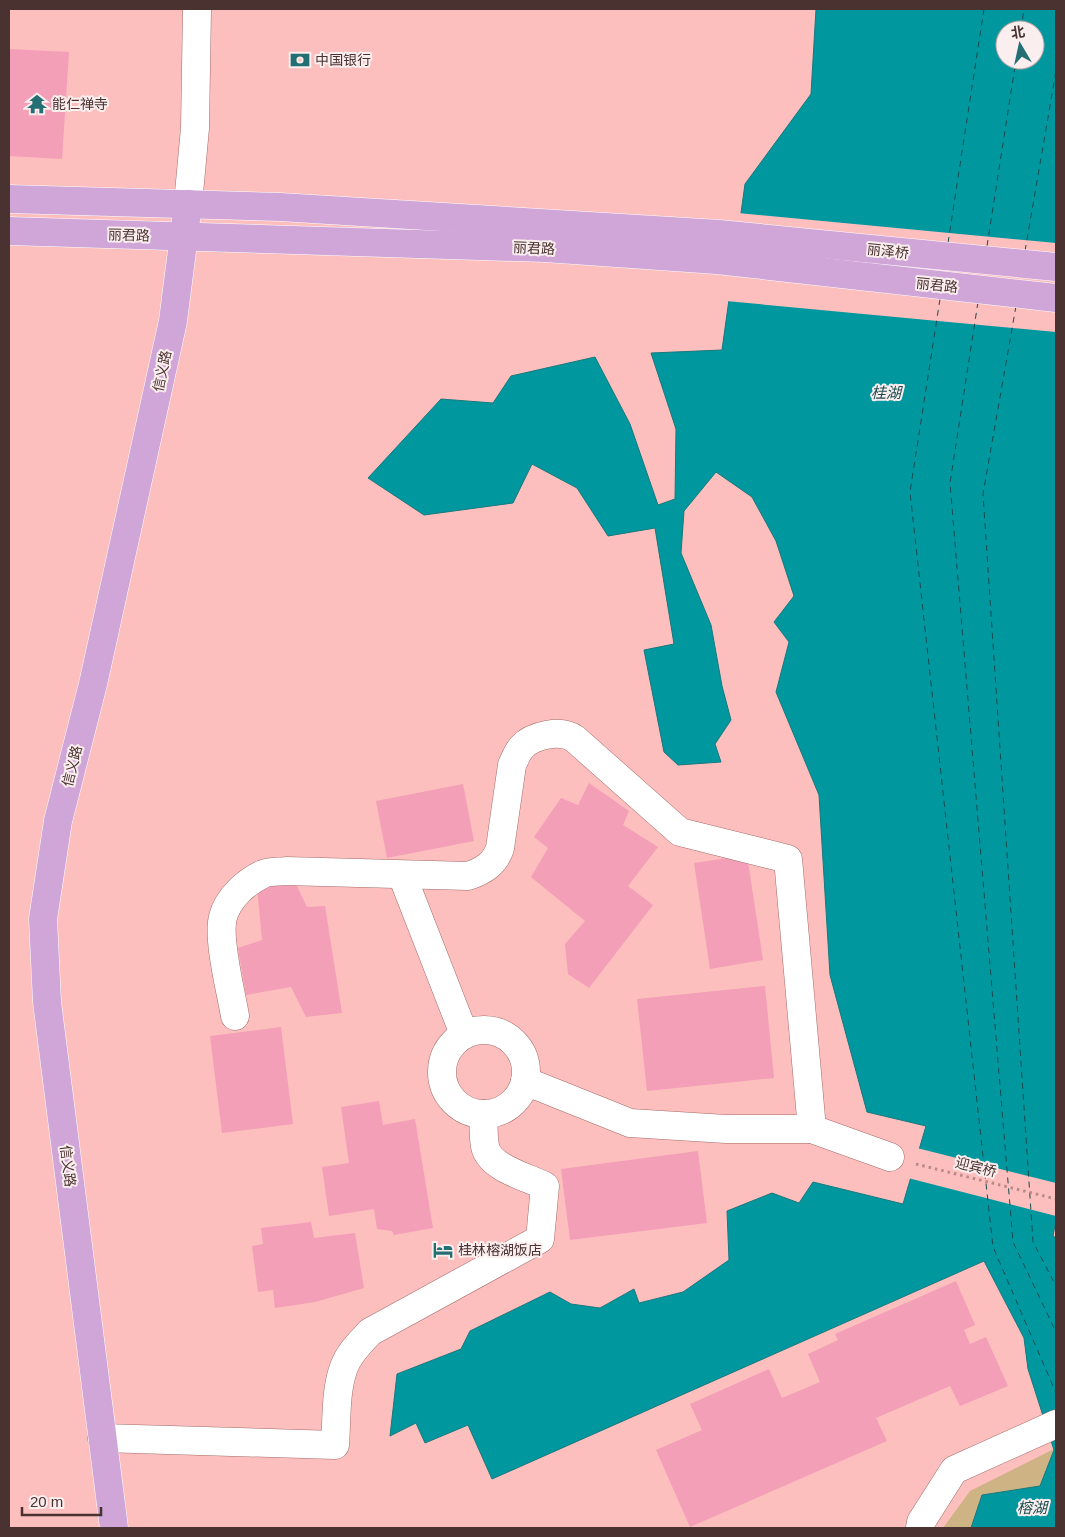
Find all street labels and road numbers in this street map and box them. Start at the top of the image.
street label: 丽君路 [108,226,150,244]
street label: 丽君路 [513,239,555,257]
street label: 丽泽桥 [866,241,910,261]
street label: 丽君路 [915,275,959,295]
street label: 信义路 [150,349,174,393]
street label: 信义路 [59,744,85,788]
street label: 信义路 [58,1144,78,1188]
street label: 迎宾桥 [954,1154,998,1180]

